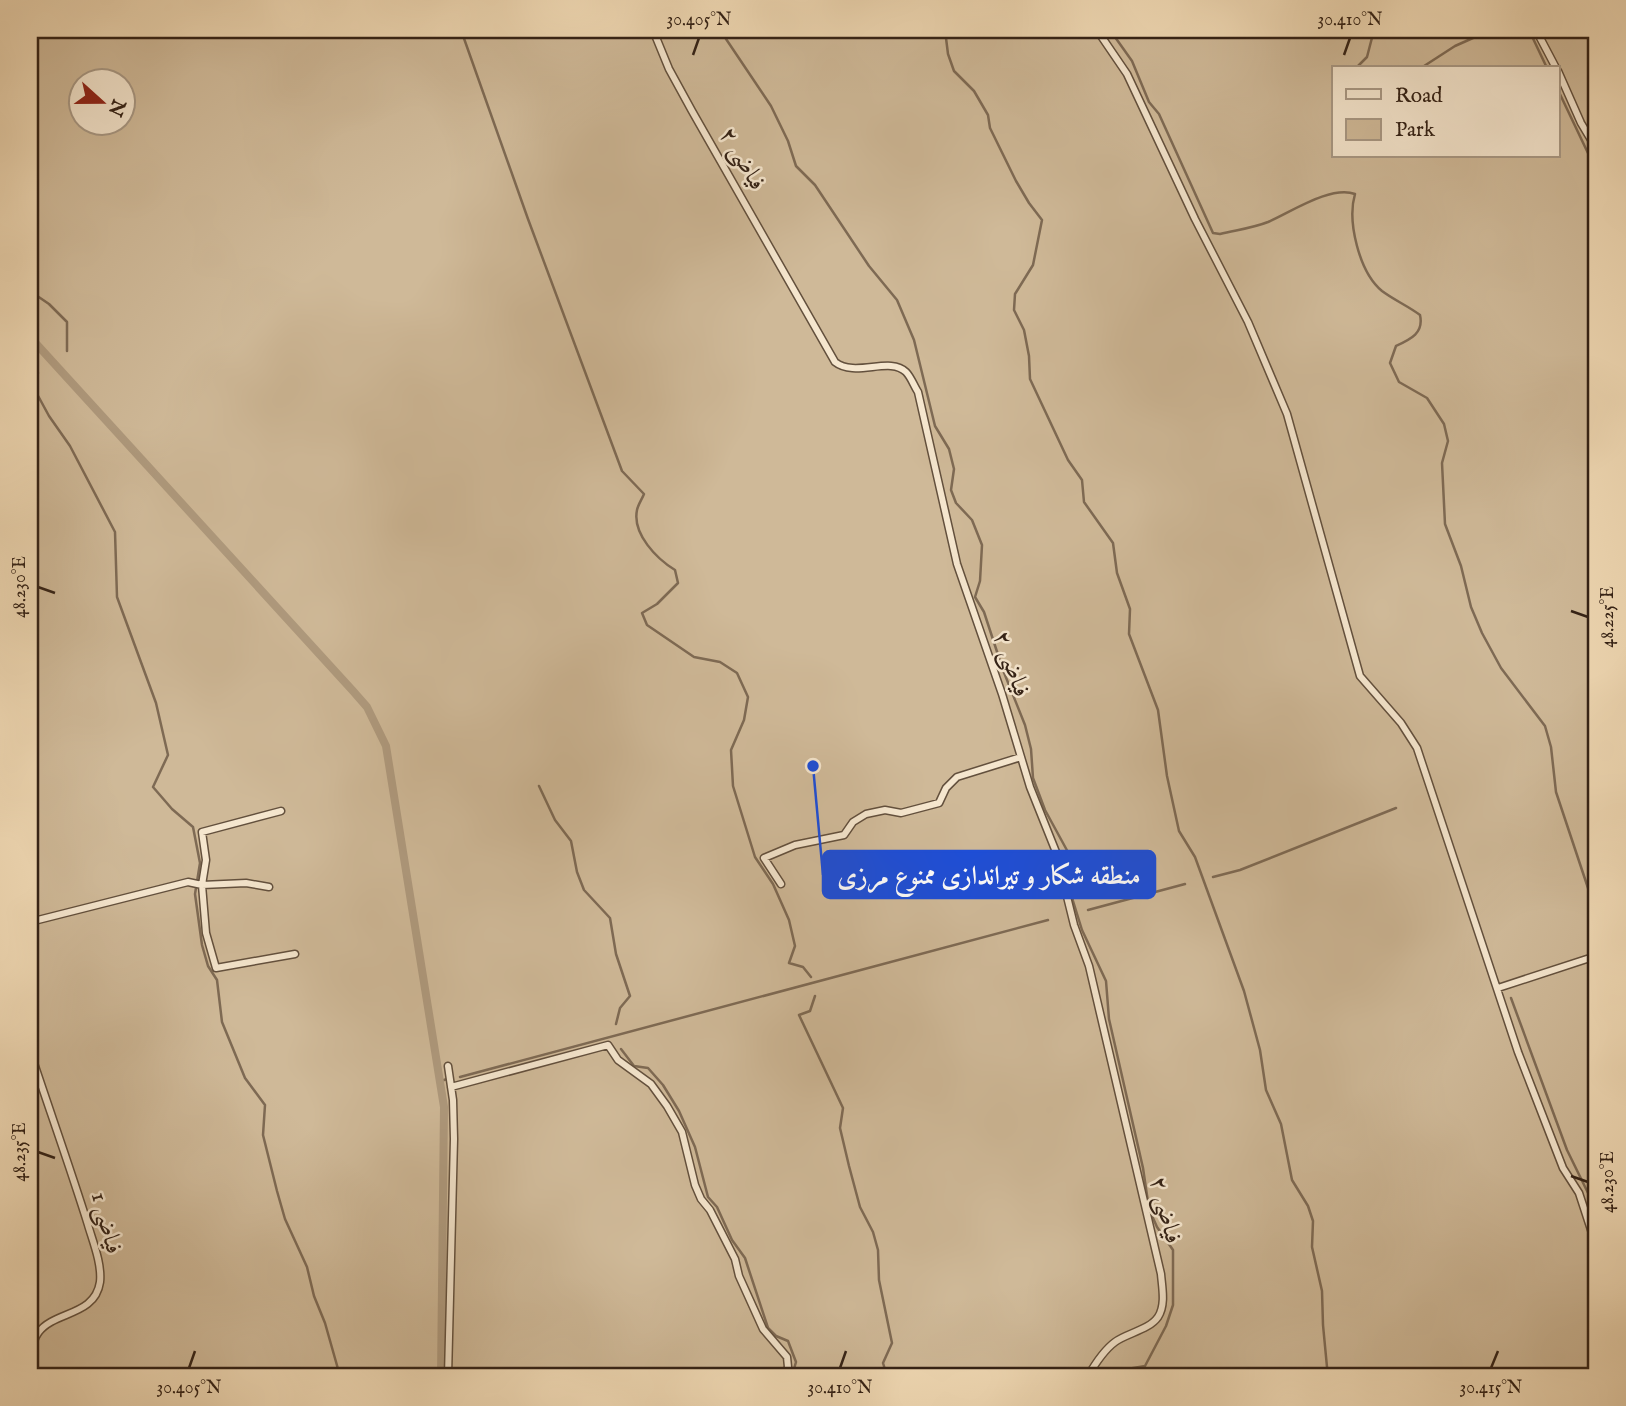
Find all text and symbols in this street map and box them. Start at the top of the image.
text: 30.405°N [666,9,732,32]
text: 30.410°N [1317,9,1383,32]
north arrow [66,66,136,136]
legend [1332,66,1560,158]
text: Road [1395,83,1443,110]
text: N [102,94,131,120]
text: Park [1395,117,1436,144]
street label: فیاضی ۲ [712,122,772,196]
text: 48.230°E [9,556,32,618]
text: 48.225°E [1597,586,1620,648]
street label: فیاضی ۲ [985,627,1037,701]
callout: منطقه شکار و تیراندازی ممنوع مرزی [823,851,1155,898]
text: منطقه شکار و تیراندازی ممنوع مرزی [837,860,1141,897]
text: 48.235°E [9,1122,32,1182]
text: 48.230°E [1597,1151,1620,1213]
street label: فیاضی ۲ [1142,1173,1188,1247]
street label: فیاضی 1 [83,1189,129,1257]
text: 30.405°N [156,1377,222,1400]
text: 30.410°N [807,1377,873,1400]
text: 30.415°N [1460,1377,1523,1400]

